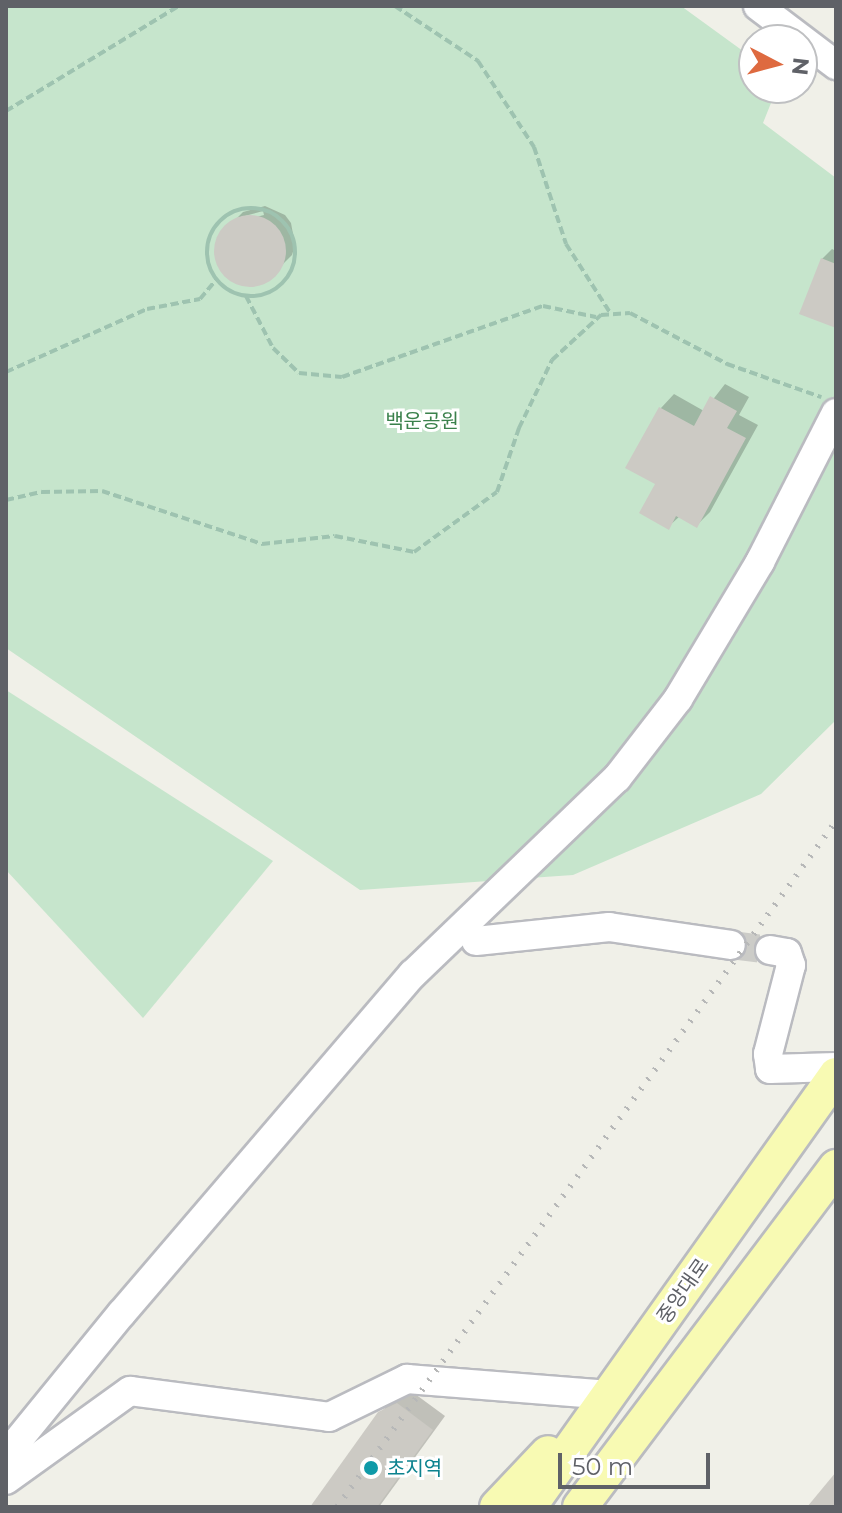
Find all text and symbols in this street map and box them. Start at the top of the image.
north arrow [738,24,818,104]
text: N [786,56,815,77]
park label: 백운공원 [385,409,459,433]
street label: 중앙대로 [652,1254,714,1328]
scale bar [562,1437,714,1487]
text: 50 m [572,1452,633,1481]
place label: 초지역 [387,1456,442,1480]
marker: 초지역 [362,1459,380,1477]

